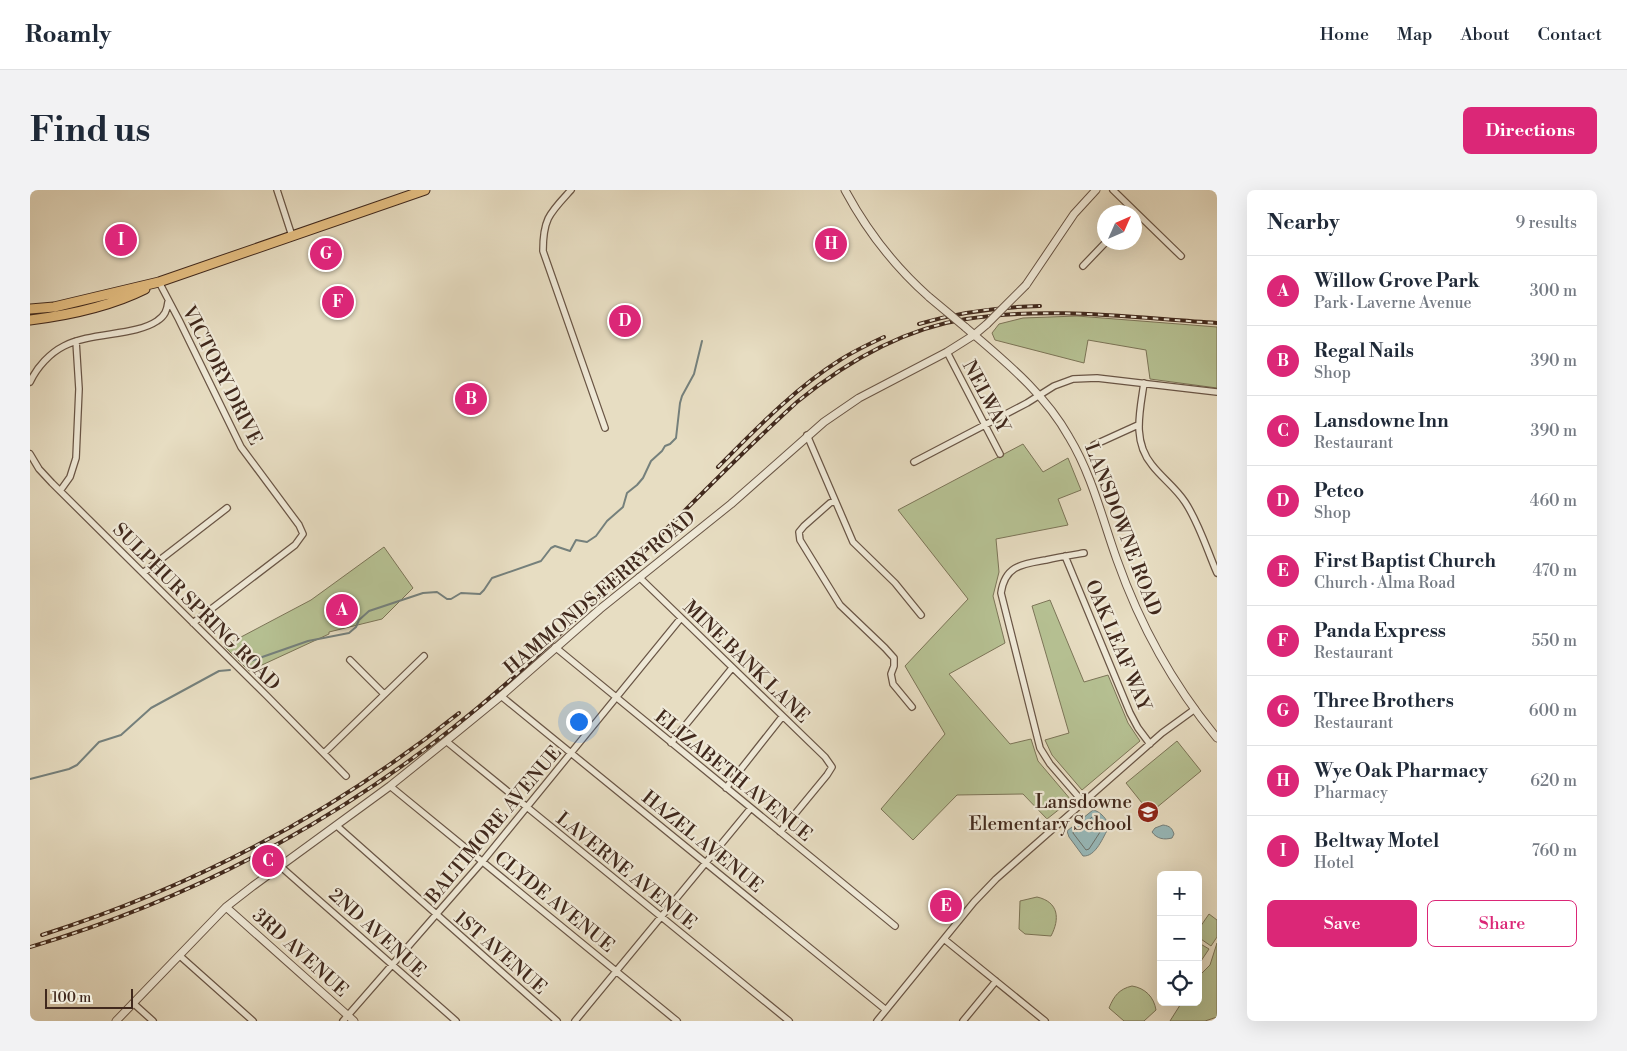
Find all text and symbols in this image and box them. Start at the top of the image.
text: Roamly [25,20,111,50]
text: Home [1320,23,1369,46]
text: Map [1397,23,1433,46]
text: About [1461,23,1510,46]
text: Contact [1538,23,1602,46]
button: Directions [1463,107,1597,154]
text: Find us [30,109,150,152]
north arrow [1097,205,1142,250]
text: Nearby [1267,210,1340,236]
text: 9 results [1516,213,1577,233]
pin: I [105,221,137,259]
pin: H [815,225,847,263]
pin: G [310,235,342,273]
text: Willow Grove Park [1314,269,1480,293]
text: A [1277,281,1289,301]
text: 300 m [1530,281,1577,301]
pin: F [322,283,354,321]
text: Park · Laverne Avenue [1314,293,1472,313]
street label: VICTORY DRIVE [176,301,268,449]
pin: D [609,302,641,340]
text: Regal Nails [1314,339,1414,363]
text: B [1277,351,1289,371]
text: 390 m [1531,351,1577,371]
street label: NELWAY [957,356,1016,438]
text: Shop [1314,363,1351,383]
pin: B [455,380,487,418]
text: Lansdowne Inn [1314,409,1449,433]
text: C [1277,421,1289,441]
text: 390 m [1531,421,1577,441]
text: Restaurant [1314,433,1393,453]
street label: LANSDOWNE ROAD [1079,440,1167,619]
text: Petco [1314,479,1364,503]
text: D [1277,491,1289,511]
text: 460 m [1530,491,1577,511]
text: Shop [1314,503,1351,523]
street label: HAMMONDS FERRY ROAD [499,506,700,680]
street label: SULPHUR SPRING ROAD [107,518,285,696]
text: First Baptist Church [1314,549,1496,573]
text: E [1277,561,1289,581]
text: 470 m [1533,561,1577,581]
text: Church · Alma Road [1314,573,1455,593]
street label: OAK LEAF WAY [1080,576,1157,716]
pin: A [326,591,358,629]
street label: MINE BANK LANE [678,595,815,728]
text: Panda Express [1314,619,1446,643]
text: F [1277,631,1289,651]
text: 550 m [1531,631,1577,651]
text: Restaurant [1314,643,1393,663]
text: Three Brothers [1314,689,1454,713]
text: G [1277,701,1289,721]
text: 600 m [1529,701,1577,721]
street label: ELIZABETH AVENUE [650,705,817,847]
your location [566,709,592,735]
text: Restaurant [1314,713,1393,733]
street label: BALTIMORE AVENUE [420,741,567,909]
text: Wye Oak Pharmacy [1314,759,1488,783]
text: H [1276,771,1290,791]
text: 620 m [1530,771,1577,791]
text: Pharmacy [1314,783,1388,803]
street label: HAZEL AVENUE [637,786,768,898]
place label: Lansdowne Elementary School [969,790,1132,836]
school or university icon: Lansdowne Elementary School [1136,800,1160,824]
street label: LAVERNE AVENUE [551,807,702,935]
text: Beltway Motel [1314,829,1439,853]
text: I [1280,841,1286,861]
text: 760 m [1532,841,1577,861]
pin: C [252,842,284,880]
street label: CLYDE AVENUE [489,846,619,958]
text: Hotel [1314,853,1354,873]
map controls [1157,871,1202,1006]
button: + [1157,871,1202,916]
street label: 2ND AVENUE [324,883,431,983]
pin: E [930,887,962,925]
button: Save [1267,900,1417,947]
button: Share [1427,900,1577,947]
street label: 3RD AVENUE [247,903,353,1002]
street label: 1ST AVENUE [449,906,552,1000]
button: − [1157,916,1202,961]
button: locate [1157,961,1202,1006]
scale bar [45,986,132,1009]
text: 100 m [52,989,91,1007]

